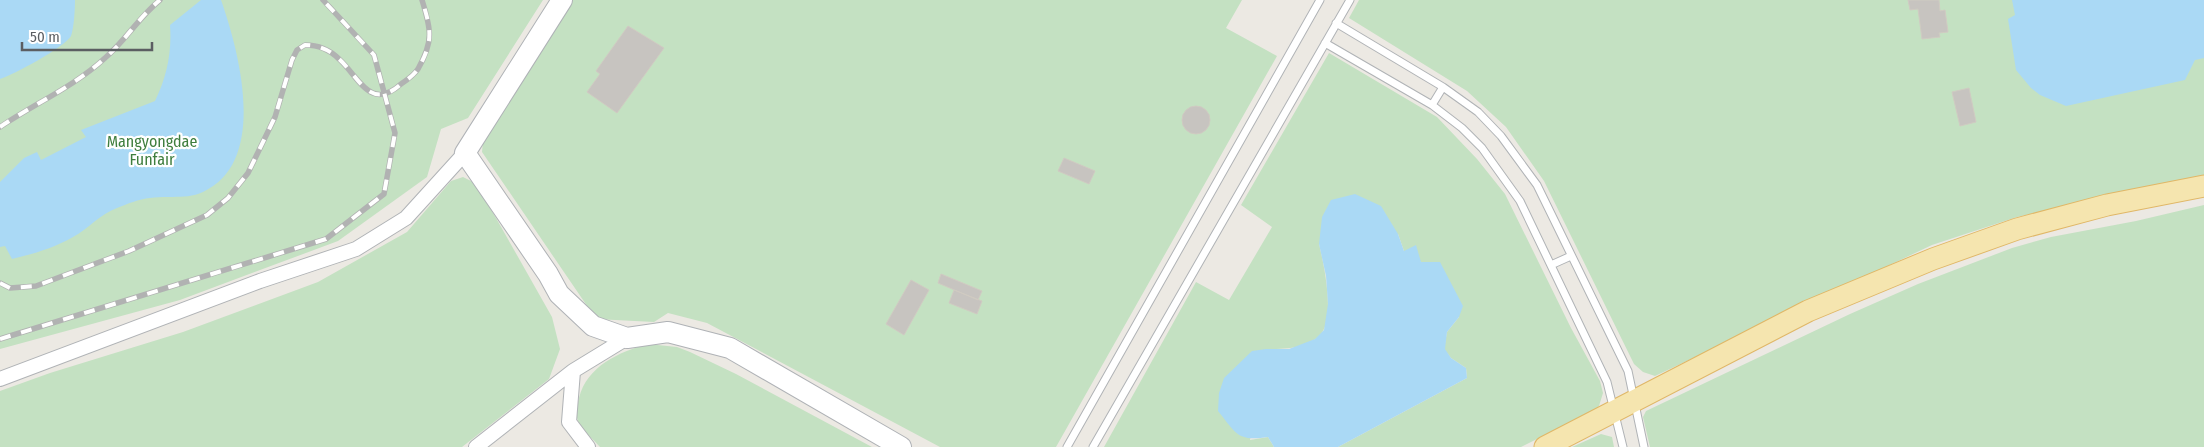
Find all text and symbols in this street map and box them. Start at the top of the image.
scale bar [22,20,152,52]
text: 50 m [30,28,60,46]
park label: Mangyongdae Funfair [107,132,197,169]

